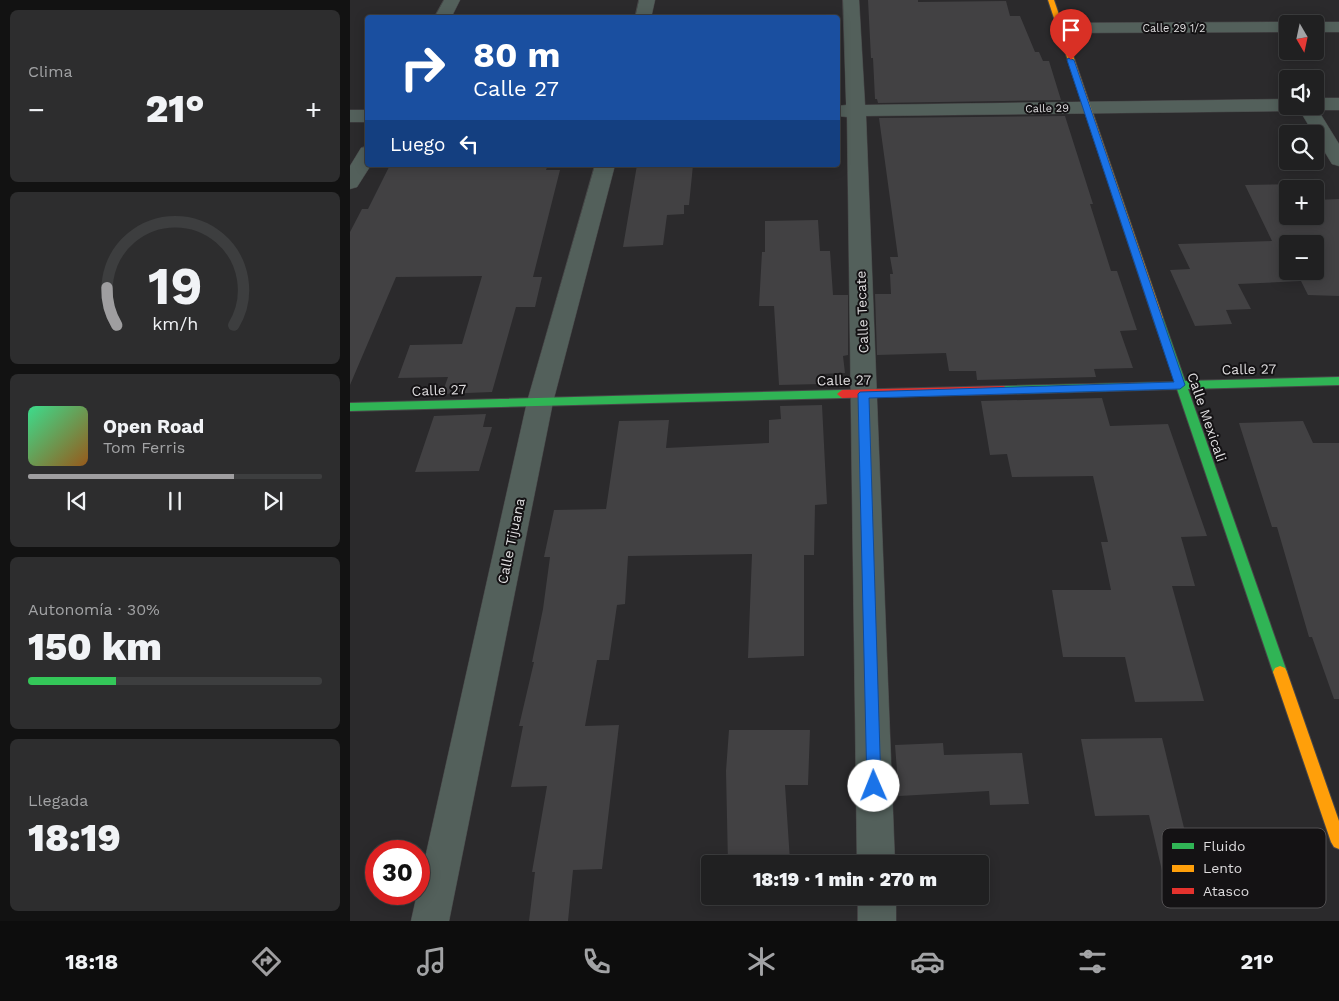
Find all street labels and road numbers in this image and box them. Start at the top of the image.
street label: Calle 29 1/2 [1143,22,1205,35]
street label: Calle 29 [1025,102,1069,115]
street label: Calle Tecate [853,270,871,354]
street label: Calle 27 [1222,361,1277,377]
street label: Calle Mexicali [1184,370,1230,464]
street label: Calle 27 [817,372,872,388]
street label: Calle 27 [411,381,467,399]
street label: Calle Tijuana [494,497,528,585]

